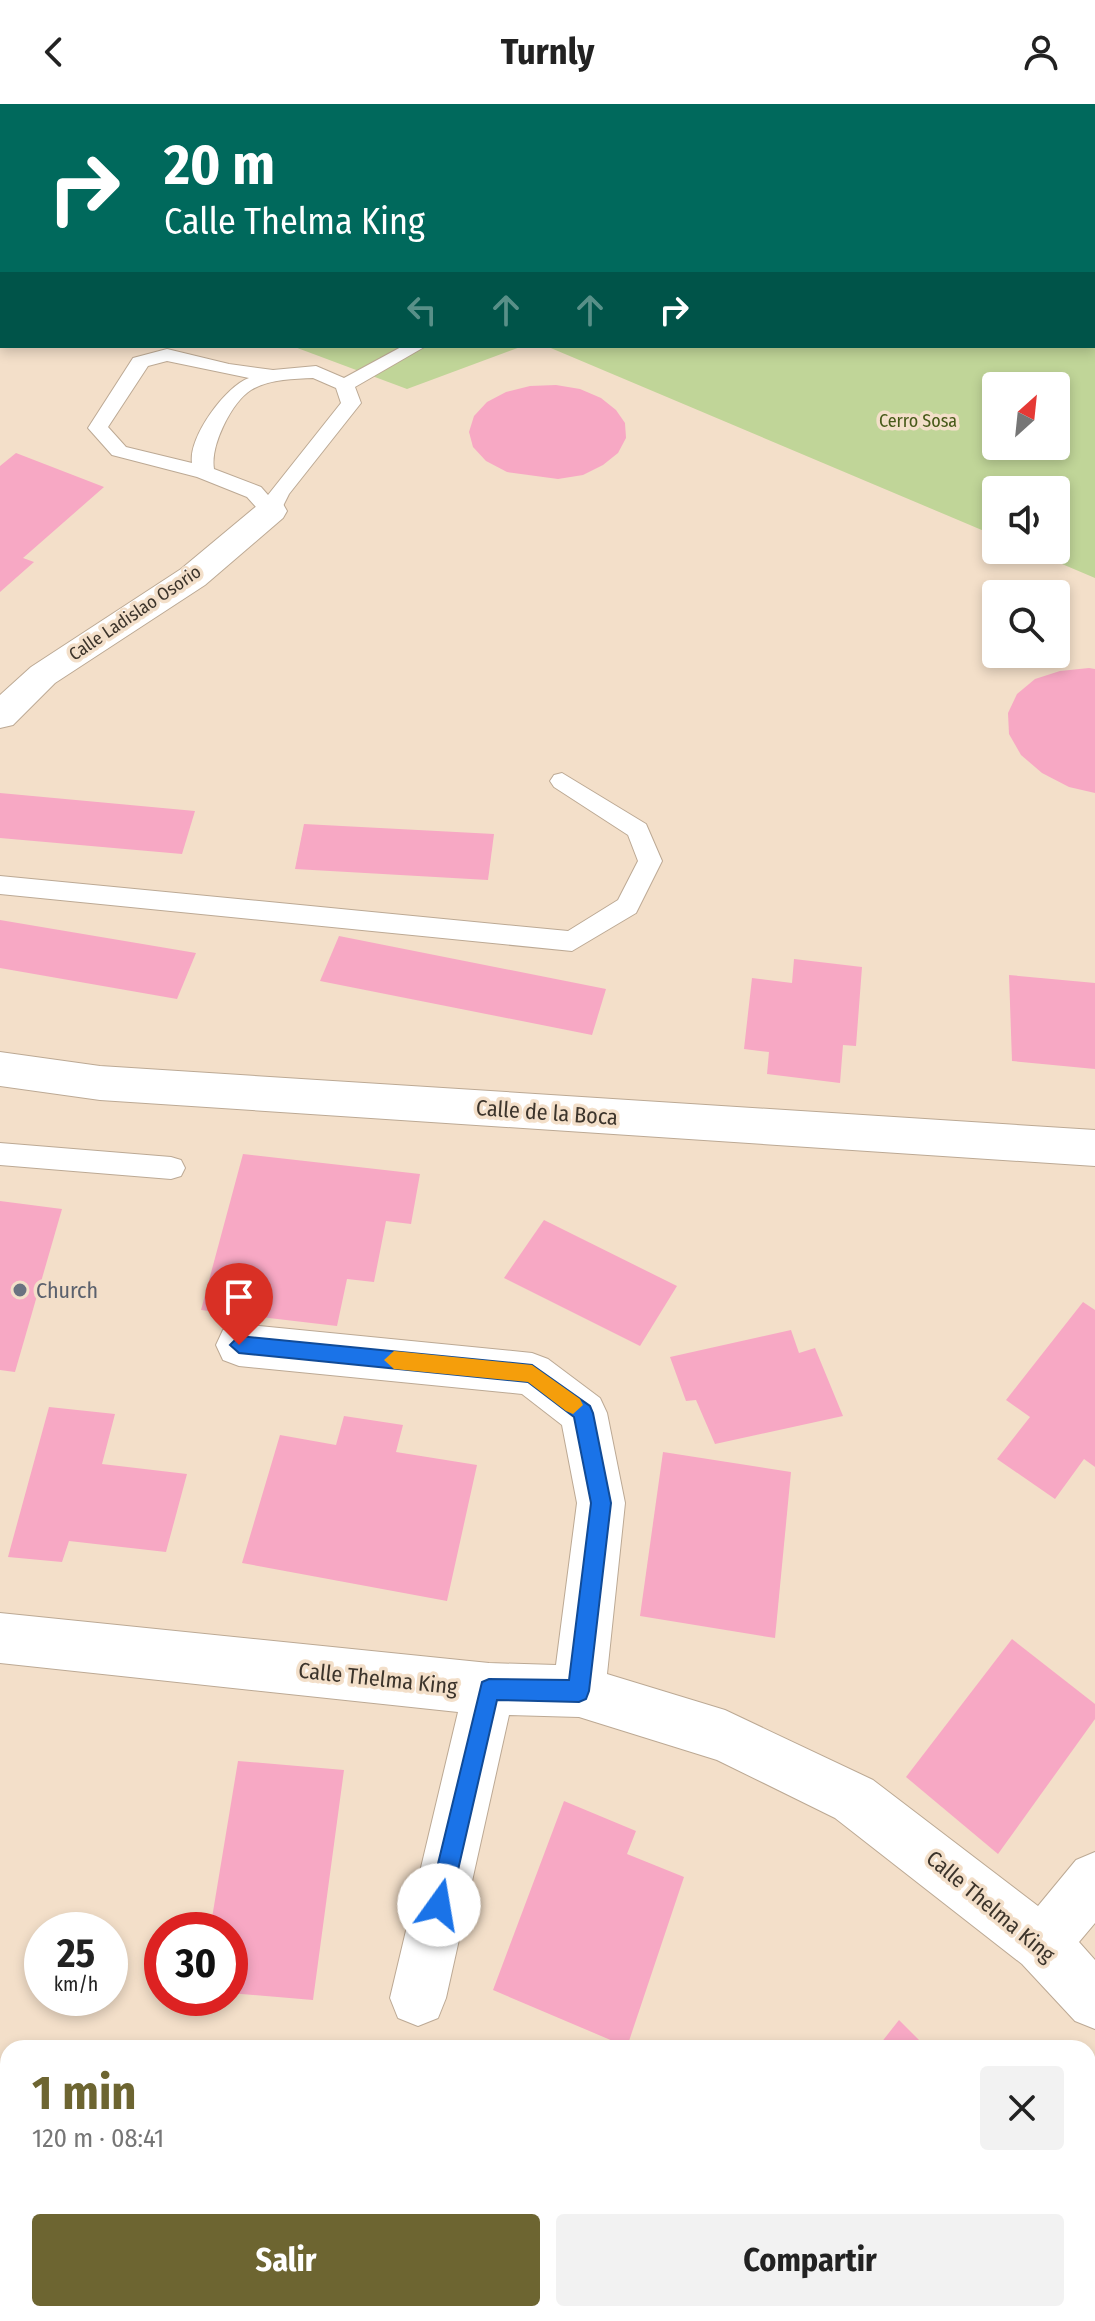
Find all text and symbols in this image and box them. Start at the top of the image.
icon: back [32,30,76,74]
text: Turnly [501,30,594,74]
icon: person [1019,30,1063,74]
text: 20 m [164,132,275,199]
icon: right [32,136,136,240]
text: Calle Thelma King [164,200,425,244]
icon: left [400,288,444,332]
icon: ahead [484,288,528,332]
icon: ahead [568,288,612,332]
icon: right [652,288,696,332]
north arrow [982,372,1070,460]
map controls [982,372,1070,668]
park label: Cerro Sosa [879,410,957,432]
button: sound [982,476,1070,564]
street label: Calle Ladislao Osorio [65,561,205,665]
button: search [982,580,1070,668]
street label: Calle de la Boca [475,1094,619,1131]
pin [205,1263,273,1345]
icon: arrive [217,1275,261,1319]
place label: Church [36,1277,98,1304]
marker: Church [11,1281,29,1299]
street label: Calle Thelma King [297,1657,459,1700]
street label: Calle Thelma King [921,1845,1061,1968]
position arrow [397,1863,481,1947]
speed limit sign: 30 [144,1912,248,2016]
text: 25 [57,1930,95,1978]
text: km/h [54,1972,98,1996]
text: 1 min [32,2064,137,2122]
button: close [980,2066,1064,2150]
text: 120 m · 08:41 [32,2123,164,2154]
button: Salir [32,2214,540,2306]
button: Compartir [556,2214,1064,2306]

